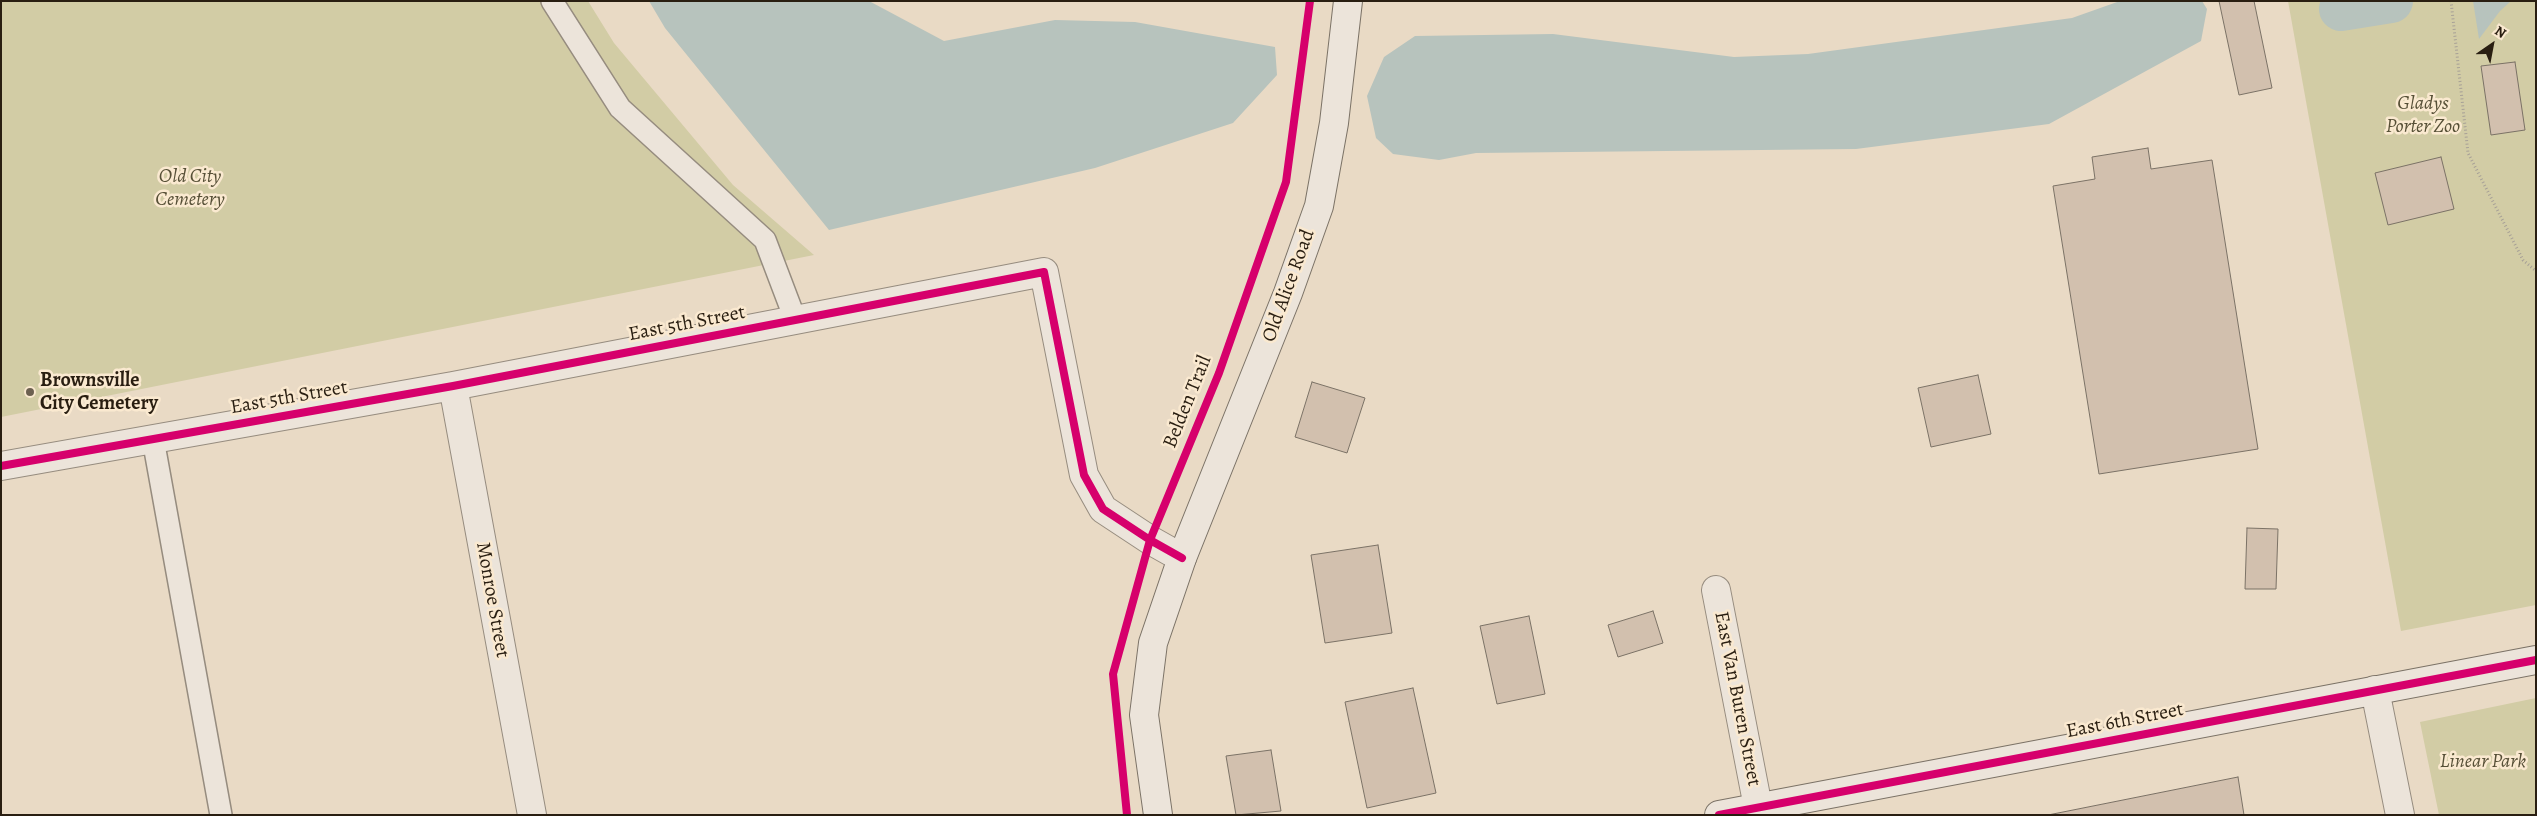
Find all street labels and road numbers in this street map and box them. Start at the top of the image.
street label: Old Alice Road [1258,226,1320,346]
street label: East 5th Street [627,301,747,347]
street label: Belden Trail [1159,352,1217,452]
street label: East 5th Street [229,376,349,420]
street label: Monroe Street [470,540,514,660]
street label: East Van Buren Street [1708,610,1766,788]
street label: East 6th Street [2064,698,2186,744]

